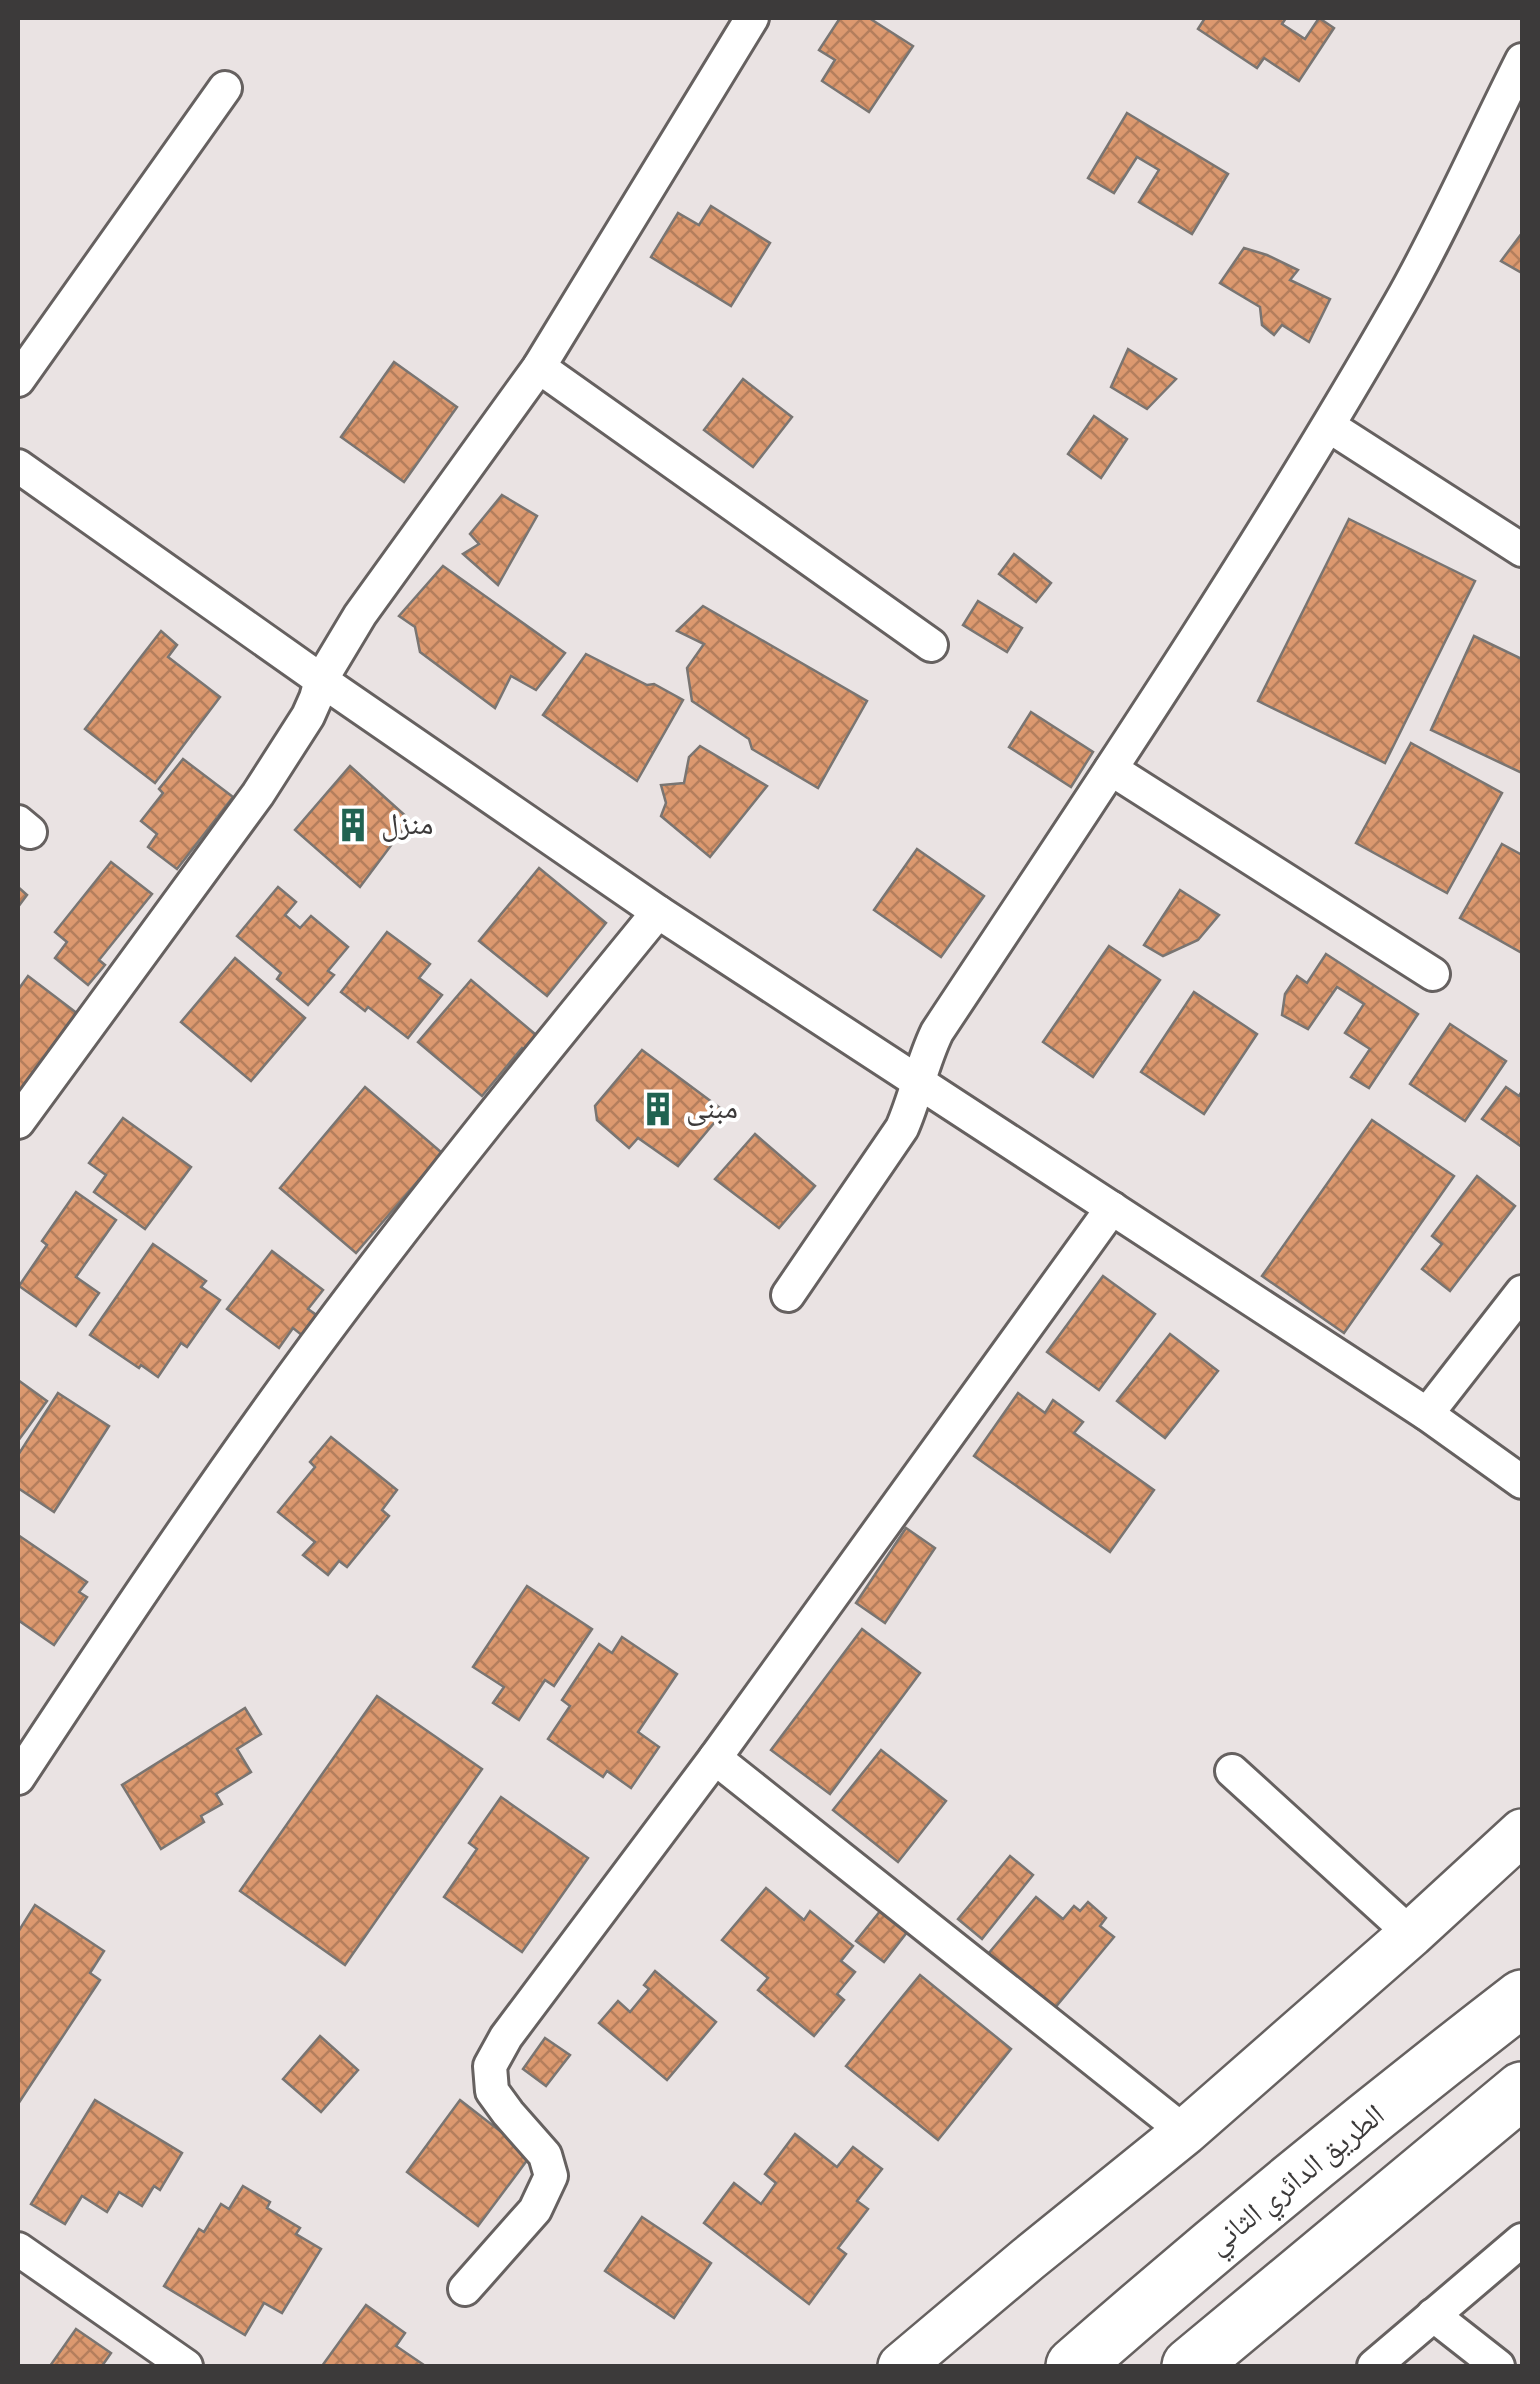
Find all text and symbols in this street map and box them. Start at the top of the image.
building icon: منزل [334,806,372,844]
place label: منزل [381,807,433,843]
building icon: مبنى [639,1090,677,1128]
place label: مبنى [686,1091,738,1127]
street label: الطريق الدائري الثاني [1200,2097,1395,2266]

